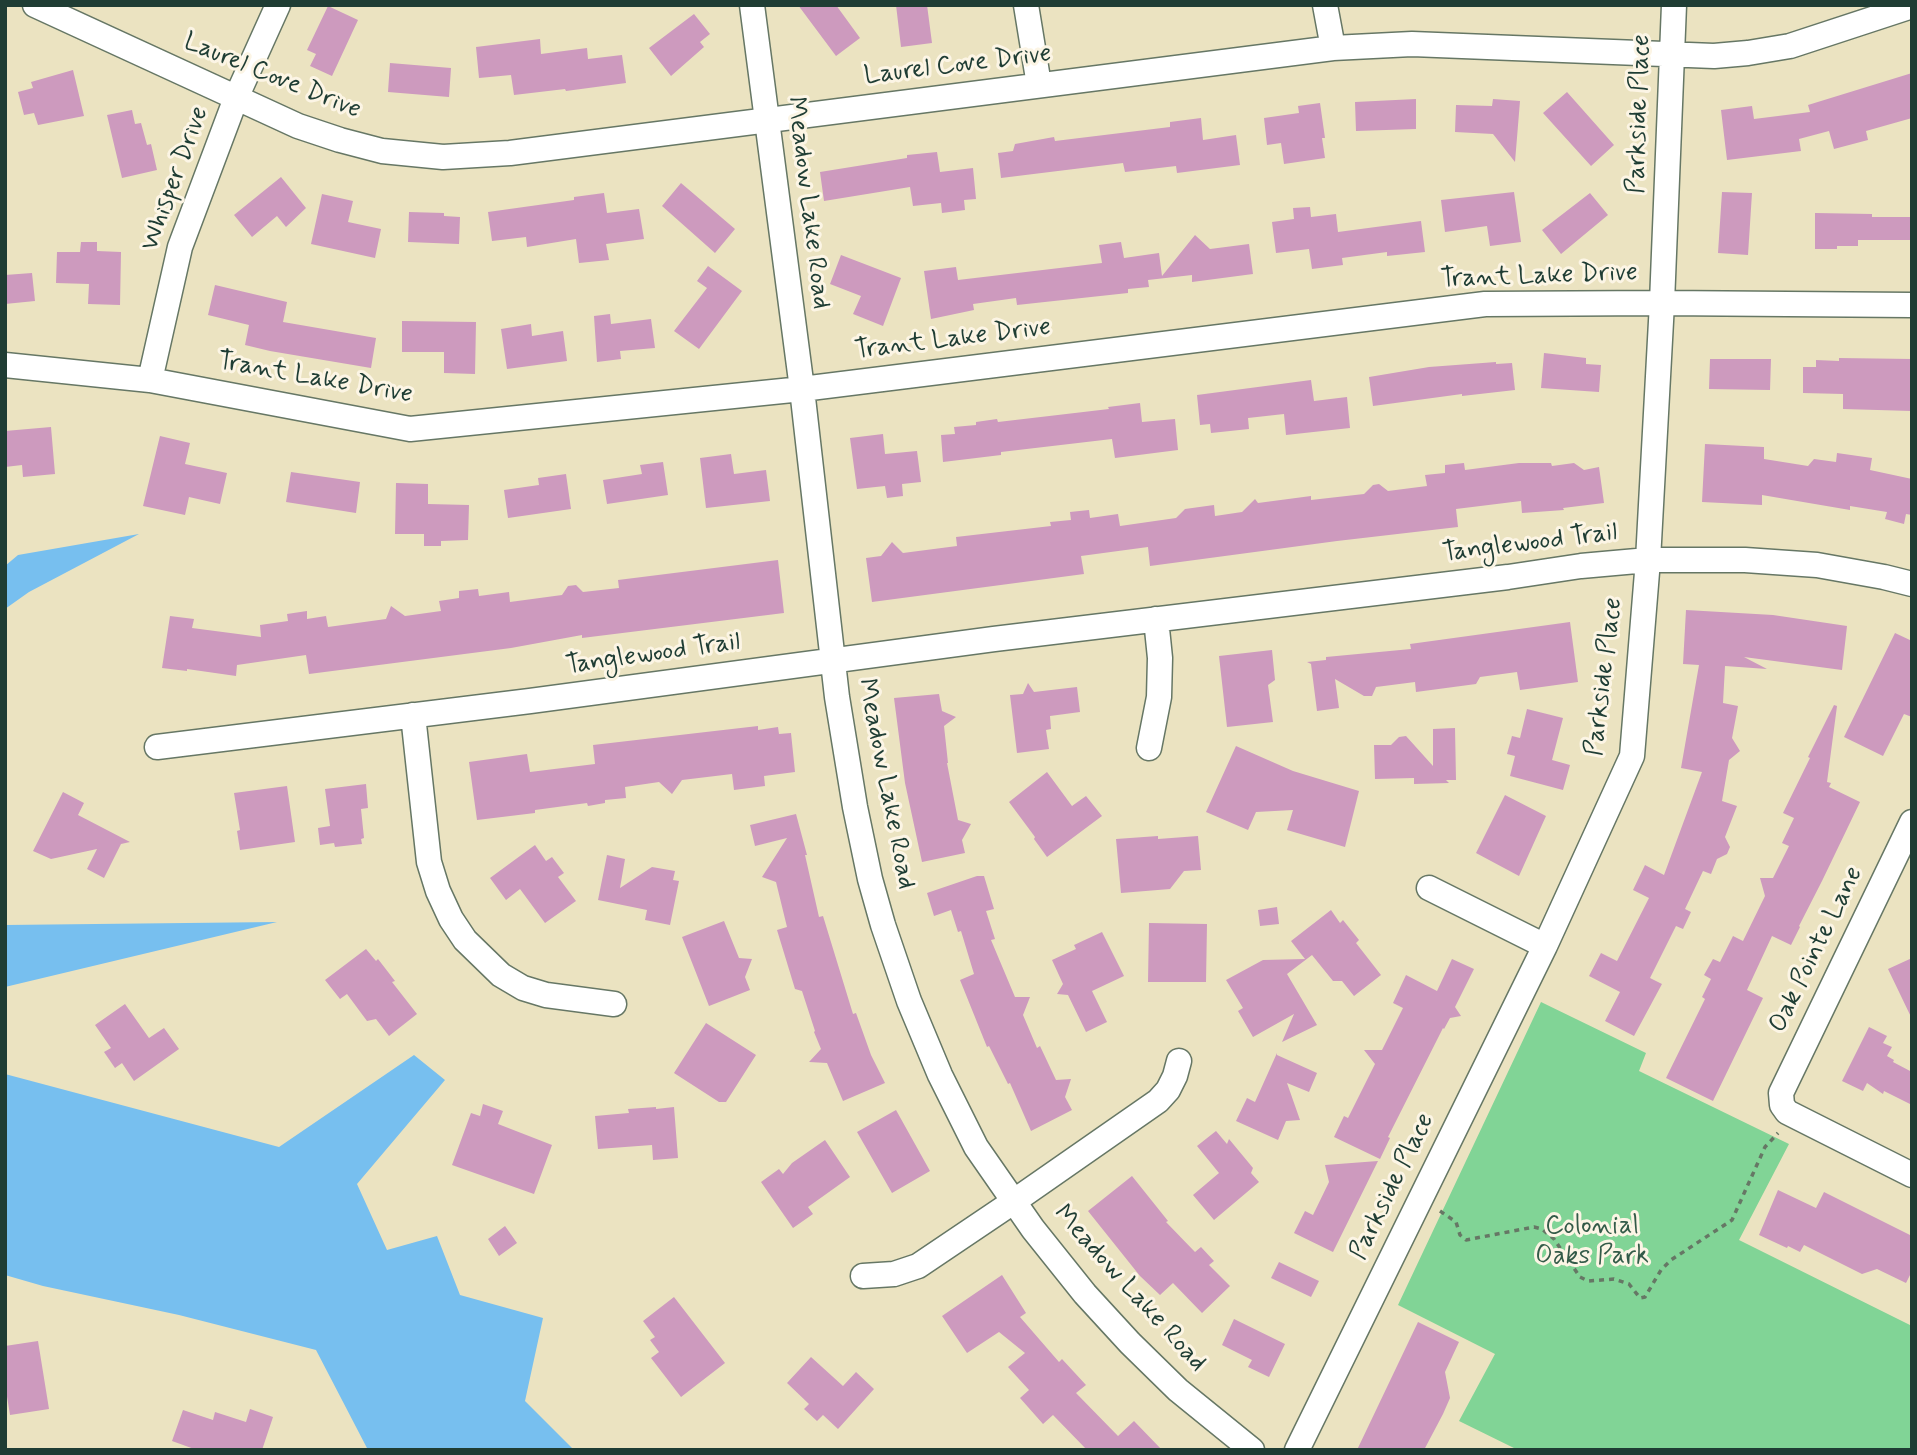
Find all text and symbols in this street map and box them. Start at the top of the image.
street label: Laurel Cove Drive [179,27,365,127]
street label: Parkside Place [1622,34,1658,194]
street label: Laurel Cove Drive [863,39,1053,93]
street label: Meadow Lake Road [778,95,836,311]
street label: Whisper Drive [135,103,217,255]
street label: Trant Lake Drive [1440,258,1638,296]
street label: Trant Lake Drive [853,312,1053,368]
street label: Trant Lake Drive [215,346,415,412]
street label: Tanglewood Trail [1441,518,1619,570]
street label: Parkside Place [1580,596,1630,758]
street label: Tanglewood Trail [564,627,742,683]
street label: Meadow Lake Road [849,676,921,892]
street label: Oak Pointe Lane [1763,862,1871,1038]
street label: Parkside Place [1344,1108,1442,1266]
street label: Meadow Lake Road [1046,1199,1212,1379]
park label: Colonial Oaks Park [1535,1212,1649,1274]

